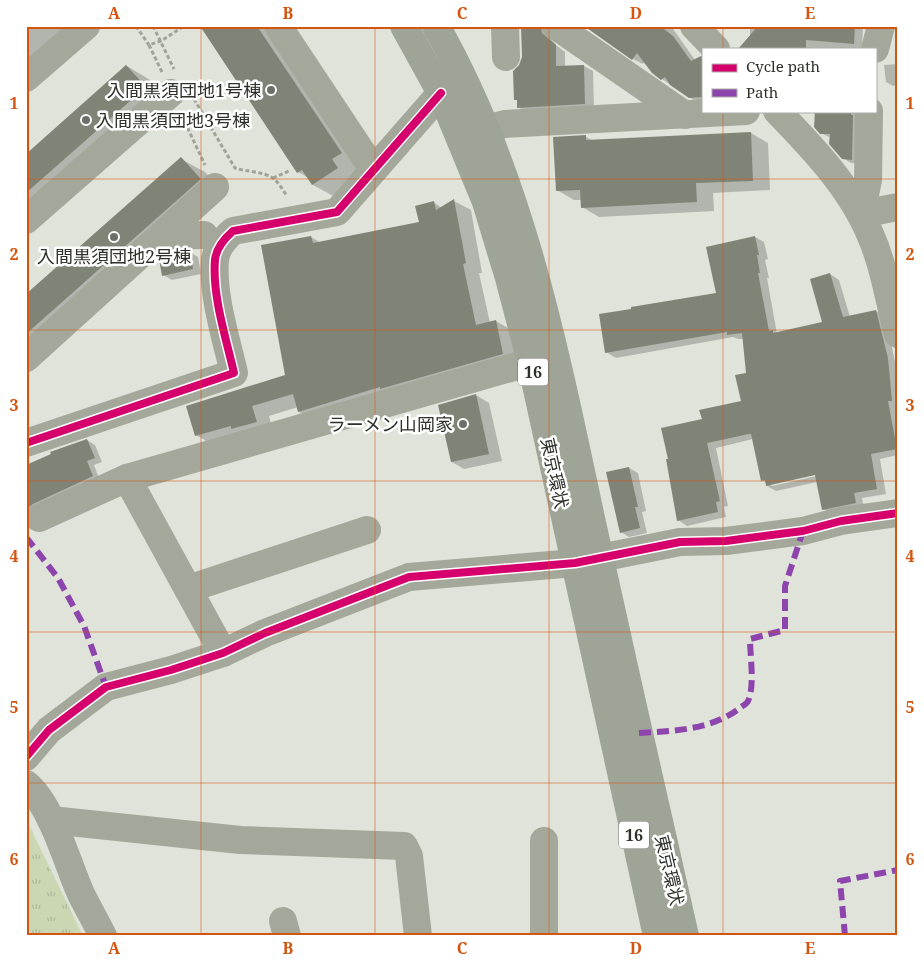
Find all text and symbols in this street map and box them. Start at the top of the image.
text: A [108,2,121,24]
text: B [283,2,294,24]
text: C [457,2,468,24]
text: D [630,2,642,24]
text: E [805,2,815,24]
legend [702,48,876,112]
text: Cycle path [746,56,821,76]
place label: 入間黒須団地1号棟 [107,78,261,102]
text: Path [746,82,779,102]
marker: 入間黒須団地1号棟 [265,84,277,96]
text: 1 [9,92,19,114]
text: 1 [905,92,915,114]
place label: 入間黒須団地3号棟 [96,108,250,132]
marker: 入間黒須団地3号棟 [80,114,92,126]
marker: 入間黒須団地2号棟 [108,231,120,243]
text: 2 [9,243,19,265]
text: 2 [905,243,915,265]
place label: 入間黒須団地2号棟 [37,244,191,268]
road number: 16 [518,358,548,386]
text: 3 [9,394,19,416]
text: 3 [905,394,915,416]
place label: ラーメン山岡家 [328,412,453,436]
marker: ラーメン山岡家 [457,418,469,430]
street label: 東京環状 [536,435,574,511]
text: 4 [9,545,19,567]
text: 4 [905,545,915,567]
text: 5 [9,696,19,718]
text: 5 [905,696,915,718]
road number: 16 [619,822,649,848]
street label: 東京環状 [650,832,690,908]
text: 6 [9,848,19,870]
text: 6 [905,848,915,870]
text: A [108,937,121,959]
text: B [283,937,294,959]
text: C [457,937,468,959]
text: D [630,937,642,959]
text: E [805,937,815,959]

